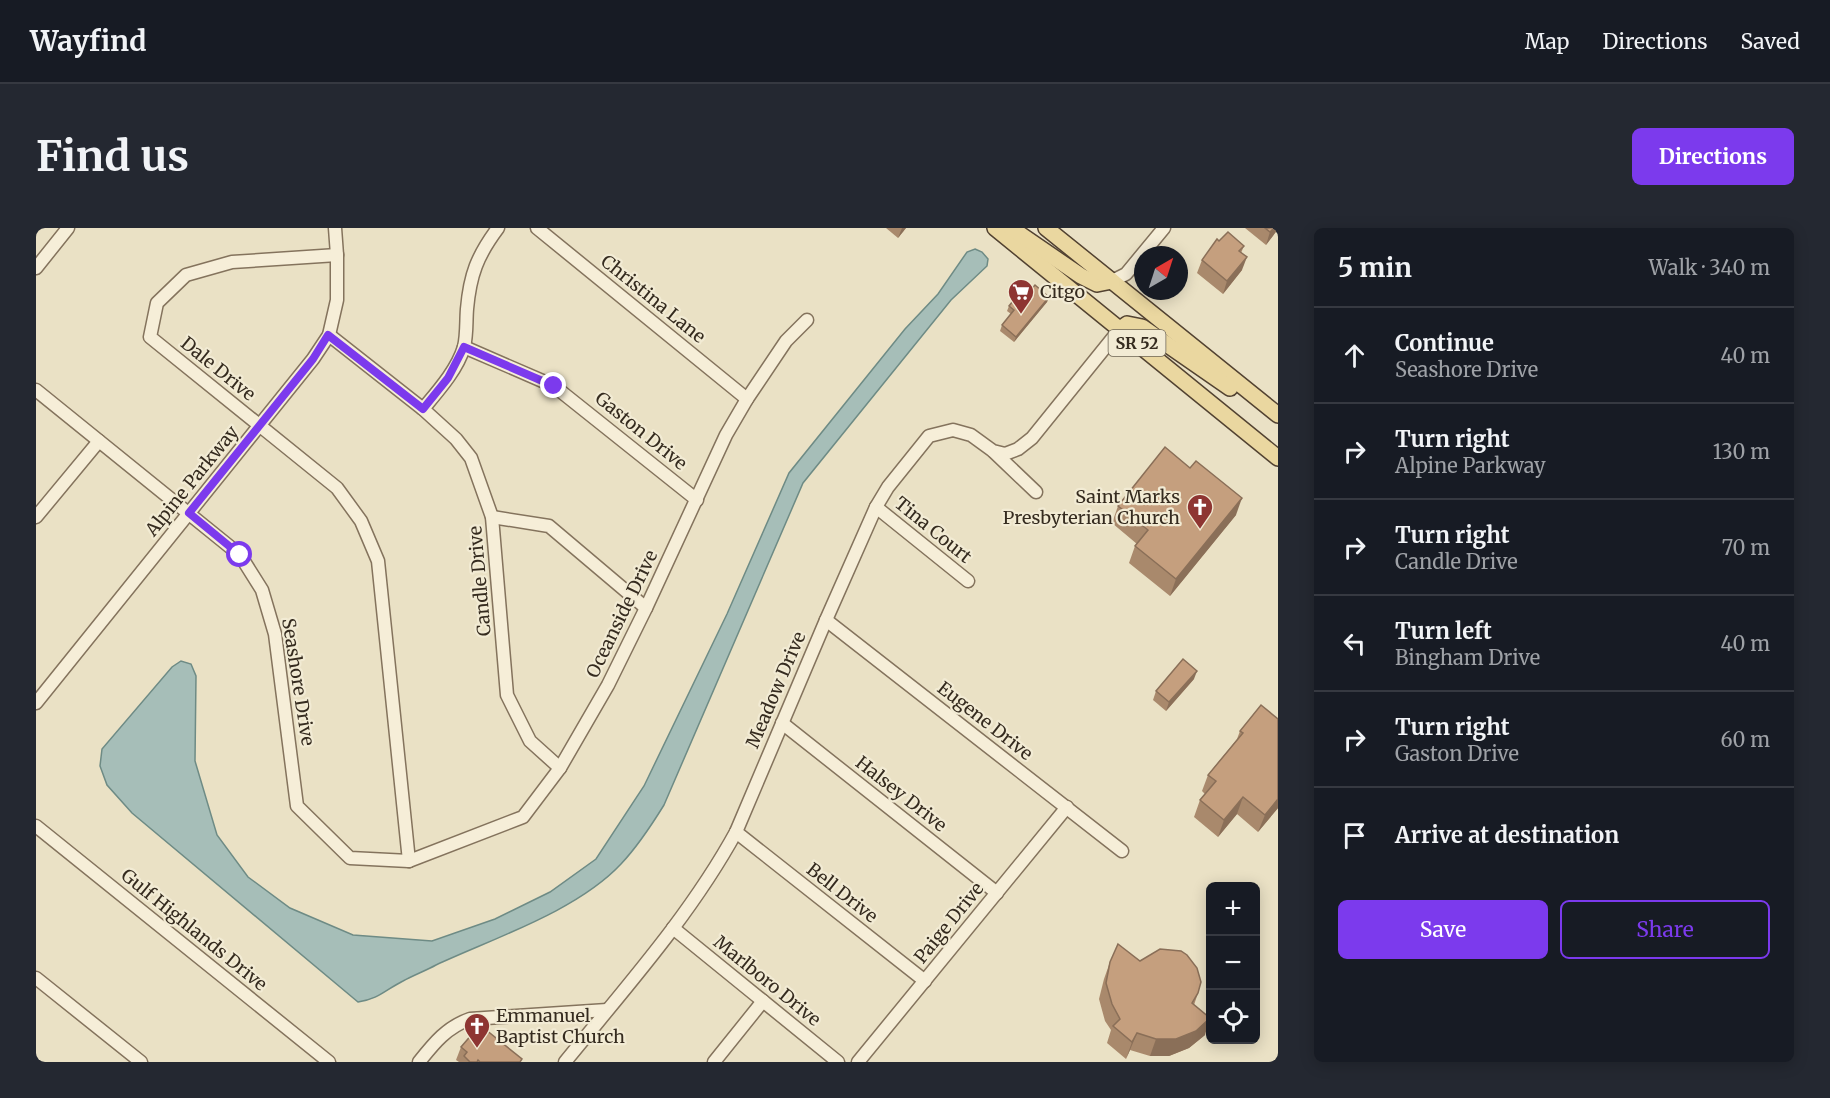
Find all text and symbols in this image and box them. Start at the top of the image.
text: Wayfind [30,23,146,59]
text: Map [1525,28,1569,55]
text: Directions [1602,28,1707,55]
text: Saved [1740,28,1800,55]
button: Directions [1632,128,1794,185]
text: Find us [36,130,189,182]
north arrow [1134,246,1188,300]
street label: Christina Lane [596,249,710,348]
text: 5 min [1338,251,1412,284]
text: Walk · 340 m [1649,255,1770,280]
supermarket icon: Citgo [1006,277,1036,315]
place label: Citgo [1040,280,1085,303]
text: Continue [1395,329,1494,357]
road number: SR 52 [1108,330,1166,356]
street label: Dale Drive [176,332,260,406]
icon: ahead [1338,339,1371,372]
text: 40 m [1720,343,1770,368]
text: Seashore Drive [1395,357,1538,382]
route end [540,372,566,398]
street label: Gaston Drive [591,387,692,475]
street label: Alpine Parkway [139,420,244,541]
text: Turn right [1395,425,1509,453]
icon: right [1338,435,1371,468]
text: 130 m [1713,439,1770,464]
text: Alpine Parkway [1395,453,1546,478]
place label: Saint Marks Presbyterian Church [1003,485,1180,529]
street label: Tina Court [890,492,977,568]
church icon: Saint Marks Presbyterian Church [1185,492,1215,530]
text: Turn right [1395,521,1509,549]
street label: Candle Drive [463,525,496,637]
icon: right [1338,531,1371,564]
text: 70 m [1722,535,1770,560]
route start [226,541,252,567]
street label: Oceanside Drive [581,546,662,681]
text: Candle Drive [1395,549,1518,574]
street label: Seashore Drive [277,616,320,747]
text: Turn left [1395,617,1492,645]
icon: left [1338,627,1371,660]
street label: Meadow Drive [741,628,810,752]
text: 40 m [1720,631,1770,656]
text: Bingham Drive [1395,645,1540,670]
street label: Eugene Drive [933,676,1038,765]
text: Turn right [1395,713,1509,741]
icon: right [1338,723,1371,756]
text: 60 m [1720,727,1770,752]
text: Gaston Drive [1395,741,1519,766]
street label: Halsey Drive [851,751,952,836]
icon: arrive [1338,819,1371,852]
text: Arrive at destination [1395,821,1619,849]
street label: Bell Drive [802,858,883,928]
street label: Gulf Highlands Drive [117,864,272,996]
street label: Paige Drive [909,877,988,968]
map controls [1206,882,1260,1044]
button: + [1206,882,1260,936]
button: Save [1338,900,1548,959]
button: Share [1560,900,1770,959]
street label: Marlboro Drive [709,930,826,1031]
button: − [1206,936,1260,990]
button: locate [1206,990,1260,1044]
place label: Emmanuel Baptist Church [496,1004,625,1048]
church icon: Emmanuel Baptist Church [462,1011,492,1049]

